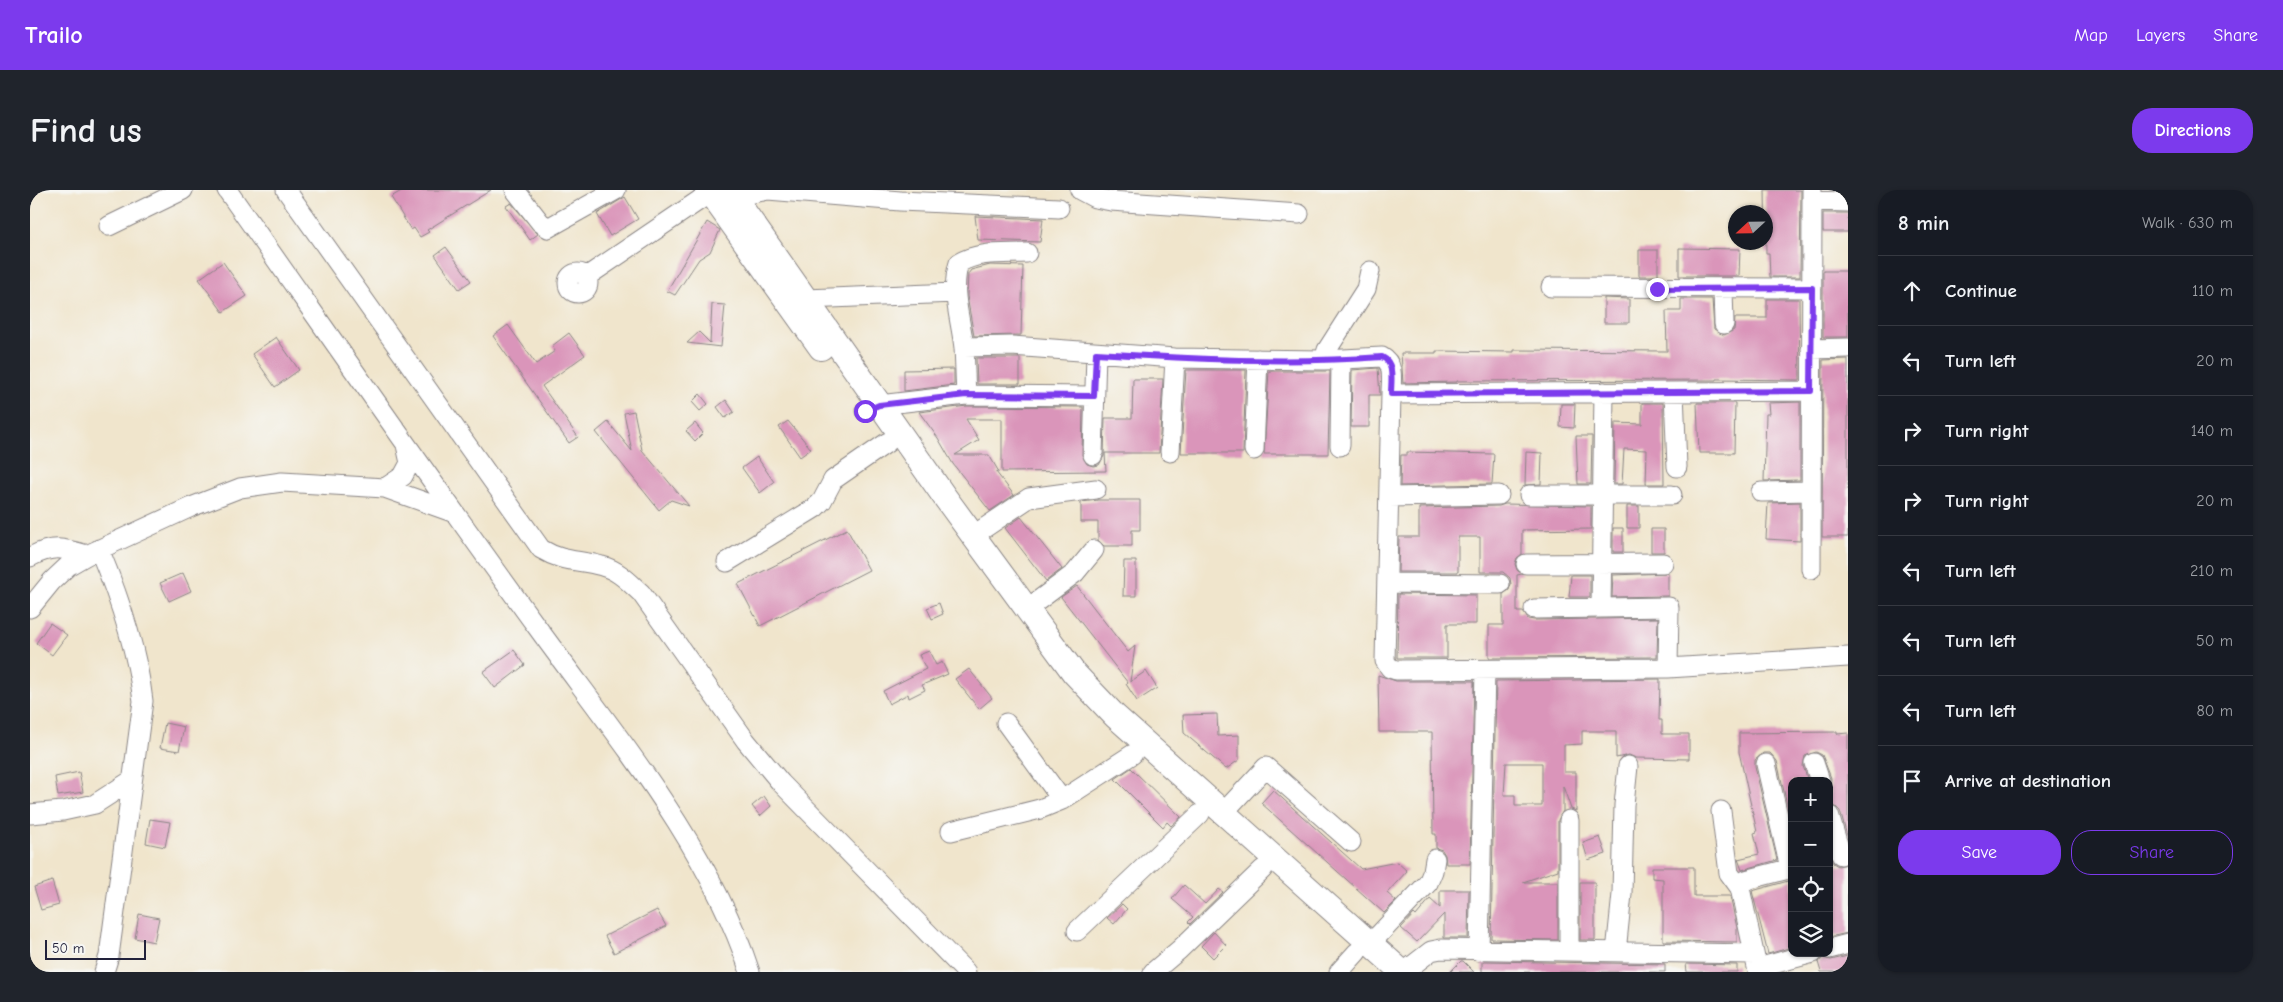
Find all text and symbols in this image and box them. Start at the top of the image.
text: Trailo [25,21,83,49]
text: Map [2074,25,2108,46]
text: Layers [2136,25,2185,46]
text: Share [2213,25,2258,46]
button: Directions [2132,108,2253,153]
text: Find us [30,110,142,151]
north arrow [1728,205,1773,250]
text: 8 min [1898,211,1949,235]
text: Walk · 630 m [2142,214,2233,232]
icon: ahead [1898,277,1926,305]
route end [1646,278,1669,301]
text: Continue [1945,280,2017,302]
text: 110 m [2192,282,2233,300]
icon: left [1898,347,1926,375]
text: Turn left [1945,350,2016,372]
text: 20 m [2196,352,2233,370]
route start [854,400,877,423]
icon: right [1898,417,1926,445]
text: Turn right [1945,420,2029,442]
text: 140 m [2191,422,2233,440]
icon: right [1898,487,1926,515]
text: Turn right [1945,490,2029,512]
text: 20 m [2196,492,2233,510]
icon: left [1898,557,1926,585]
text: Turn left [1945,560,2016,582]
text: 210 m [2190,562,2233,580]
icon: left [1898,627,1926,655]
text: Turn left [1945,630,2016,652]
text: 50 m [2196,632,2233,650]
icon: left [1898,697,1926,725]
text: Turn left [1945,700,2016,722]
text: 80 m [2196,702,2233,720]
icon: arrive [1898,767,1926,795]
text: Arrive at destination [1945,770,2111,792]
map controls [1788,777,1833,957]
button: + [1788,777,1833,822]
button: − [1788,822,1833,867]
button: Save [1898,830,2061,875]
button: Share [2071,830,2233,875]
button: locate [1788,867,1833,912]
button: layers [1788,912,1833,957]
scale bar [45,937,146,960]
text: 50 m [52,940,84,957]

